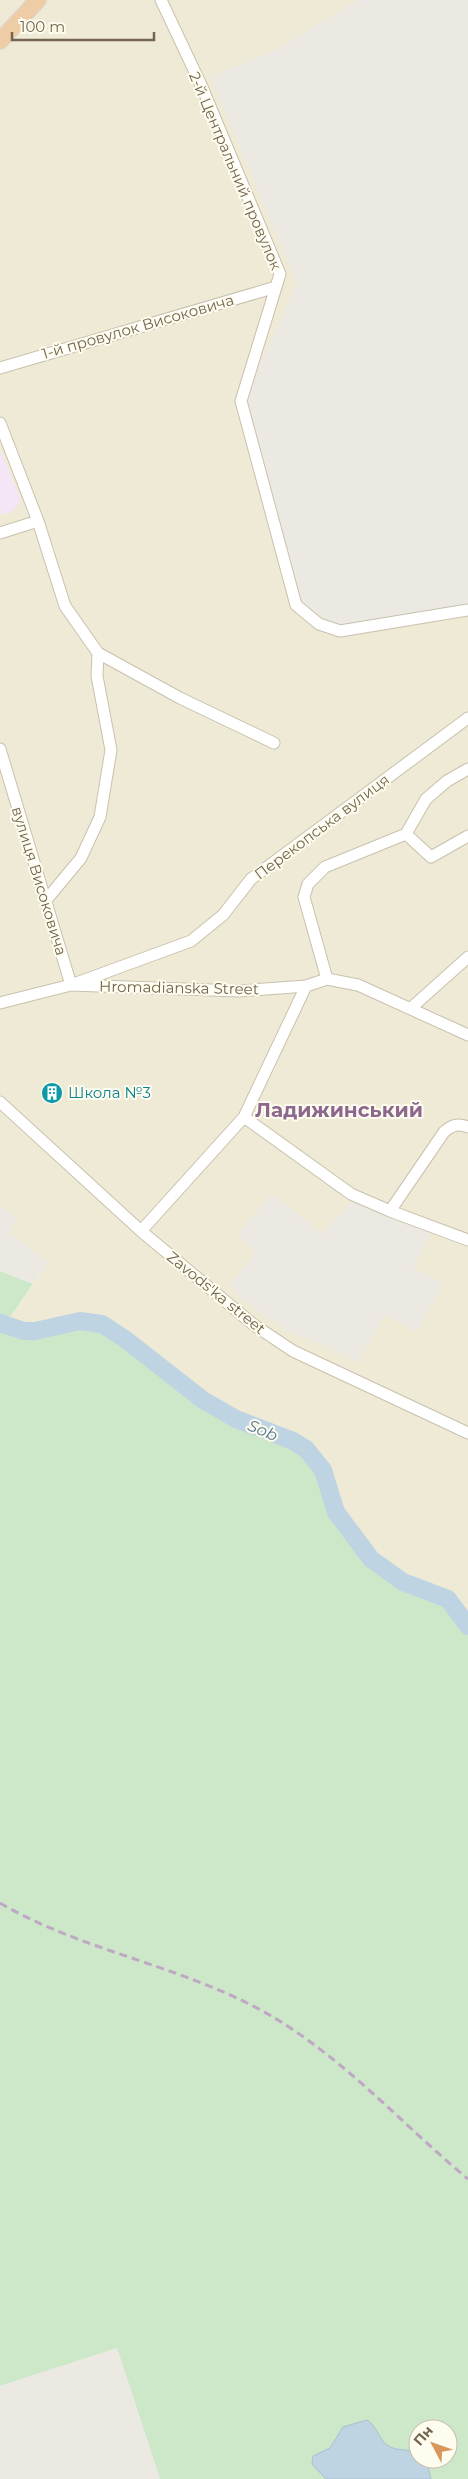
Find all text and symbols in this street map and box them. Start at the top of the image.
scale bar [12,10,155,42]
text: 100 m [20,17,65,36]
street label: 2-й Центральний провулок [185,69,286,273]
street label: 1-й провулок Високовича [40,290,236,363]
street label: Перекопська вулиця [251,770,393,883]
street label: вулиця Високовича [8,804,71,958]
street label: Hromadianska Street [99,977,259,998]
building icon: Школа №3 [40,1081,64,1105]
place label: Школа №3 [68,1083,151,1102]
district label: Ладижинський [255,1098,423,1122]
street label: Zavods'ka street [163,1247,269,1338]
water label: Sob [245,1416,281,1445]
north arrow [408,2419,458,2469]
text: Пн [409,2422,437,2449]

